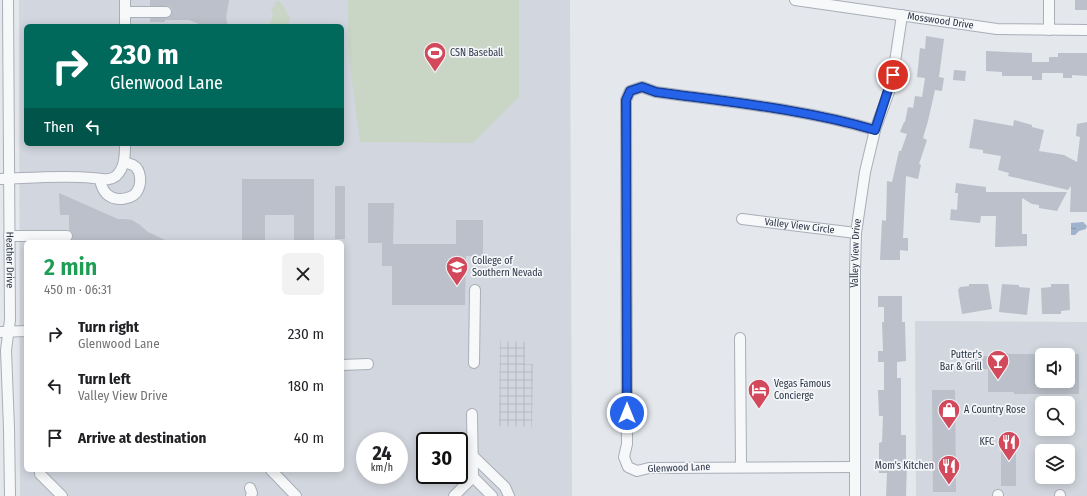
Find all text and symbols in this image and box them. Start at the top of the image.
street label: Mosswood Drive [907,10,974,32]
text: 230 m [110,38,179,71]
icon: right [44,40,96,92]
sports icon: CSN Baseball [422,40,448,73]
place label: CSN Baseball [450,47,504,59]
pin [876,58,910,92]
icon: arrive [882,64,904,86]
text: Glenwood Lane [110,72,223,94]
icon: left [82,116,104,138]
text: Then [44,118,74,136]
street label: Valley View Circle [764,216,835,236]
street label: Valley View Drive [849,218,864,288]
street label: Heather Drive [3,232,16,288]
text: 2 min [44,253,97,281]
button: close [282,253,324,295]
school or university icon: College of Southern Nevada [444,254,470,287]
place label: College of Southern Nevada [472,255,543,279]
text: 450 m · 06:31 [44,282,112,297]
text: Turn right [78,318,139,336]
icon: right [44,323,66,345]
text: 230 m [288,325,324,343]
text: Glenwood Lane [78,336,160,351]
bar icon: Putter's Bar & Grill [985,348,1011,381]
map controls [1035,348,1075,484]
button: sound [1035,348,1075,388]
place label: Putter's Bar & Grill [940,349,982,373]
text: Turn left [78,370,131,388]
icon: left [44,375,66,397]
text: 180 m [288,377,324,395]
hotel icon: Vegas Famous Concierge [746,377,772,410]
place label: Vegas Famous Concierge [774,378,831,402]
text: Valley View Drive [78,388,168,403]
position arrow [606,392,648,434]
button: search [1035,396,1075,436]
shop icon: A Country Rose [936,397,962,430]
place label: A Country Rose [964,404,1026,416]
icon: arrive [44,427,66,449]
text: Arrive at destination [78,429,206,447]
text: 40 m [294,429,324,447]
restaurant icon: KFC [996,429,1022,462]
speed limit sign: 30 [416,432,468,484]
place label: KFC [979,436,994,448]
text: 24 [372,441,392,465]
button: layers [1035,444,1075,484]
restaurant icon: Mom's Kitchen [936,453,962,486]
place label: Mom's Kitchen [875,460,934,472]
street label: Glenwood Lane [647,461,711,475]
text: km/h [371,462,393,474]

